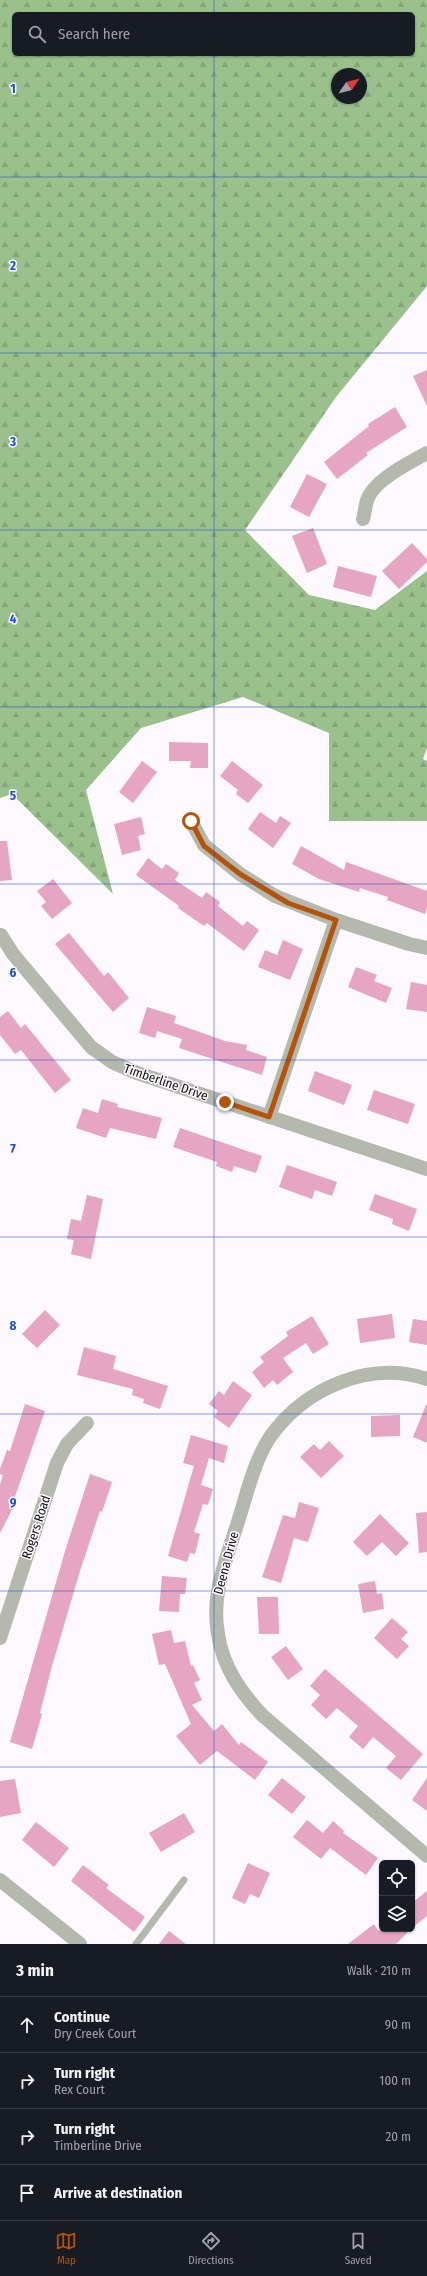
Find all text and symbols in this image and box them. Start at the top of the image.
search box [12,12,415,56]
icon: search [26,23,48,45]
text: Search here [58,25,130,43]
north arrow [331,68,367,104]
text: 1 [10,81,16,96]
text: 2 [9,258,16,273]
text: 3 [9,434,16,449]
text: 4 [10,611,17,626]
text: 5 [10,788,16,803]
route start [182,812,200,830]
text: 6 [10,965,17,980]
street label: Timberline Drive [122,1061,210,1103]
route end [216,1093,234,1111]
text: 7 [10,1141,16,1156]
text: 8 [10,1318,17,1333]
street label: Rogers Road [19,1493,53,1561]
text: 9 [10,1495,17,1510]
street label: Deena Drive [210,1530,242,1596]
map controls [379,1860,415,1932]
button: locate [379,1860,415,1896]
button: layers [379,1896,415,1932]
text: 3 min [16,1960,54,1981]
text: Walk · 210 m [347,1963,411,1978]
text: Continue [54,2008,110,2026]
icon: ahead [16,2014,38,2036]
text: 90 m [385,2017,411,2032]
text: Dry Creek Court [54,2026,136,2041]
text: Turn right [54,2064,115,2082]
icon: right [16,2070,38,2092]
text: 100 m [379,2073,411,2088]
text: Rex Court [54,2082,105,2097]
text: Turn right [54,2120,115,2138]
icon: right [16,2126,38,2148]
text: 20 m [385,2129,411,2144]
text: Timberline Drive [54,2138,142,2153]
icon: arrive [16,2182,38,2204]
text: Arrive at destination [54,2184,182,2202]
tab: Map [55,2230,77,2267]
tab: Directions [188,2230,234,2267]
tab: Saved [345,2230,372,2267]

